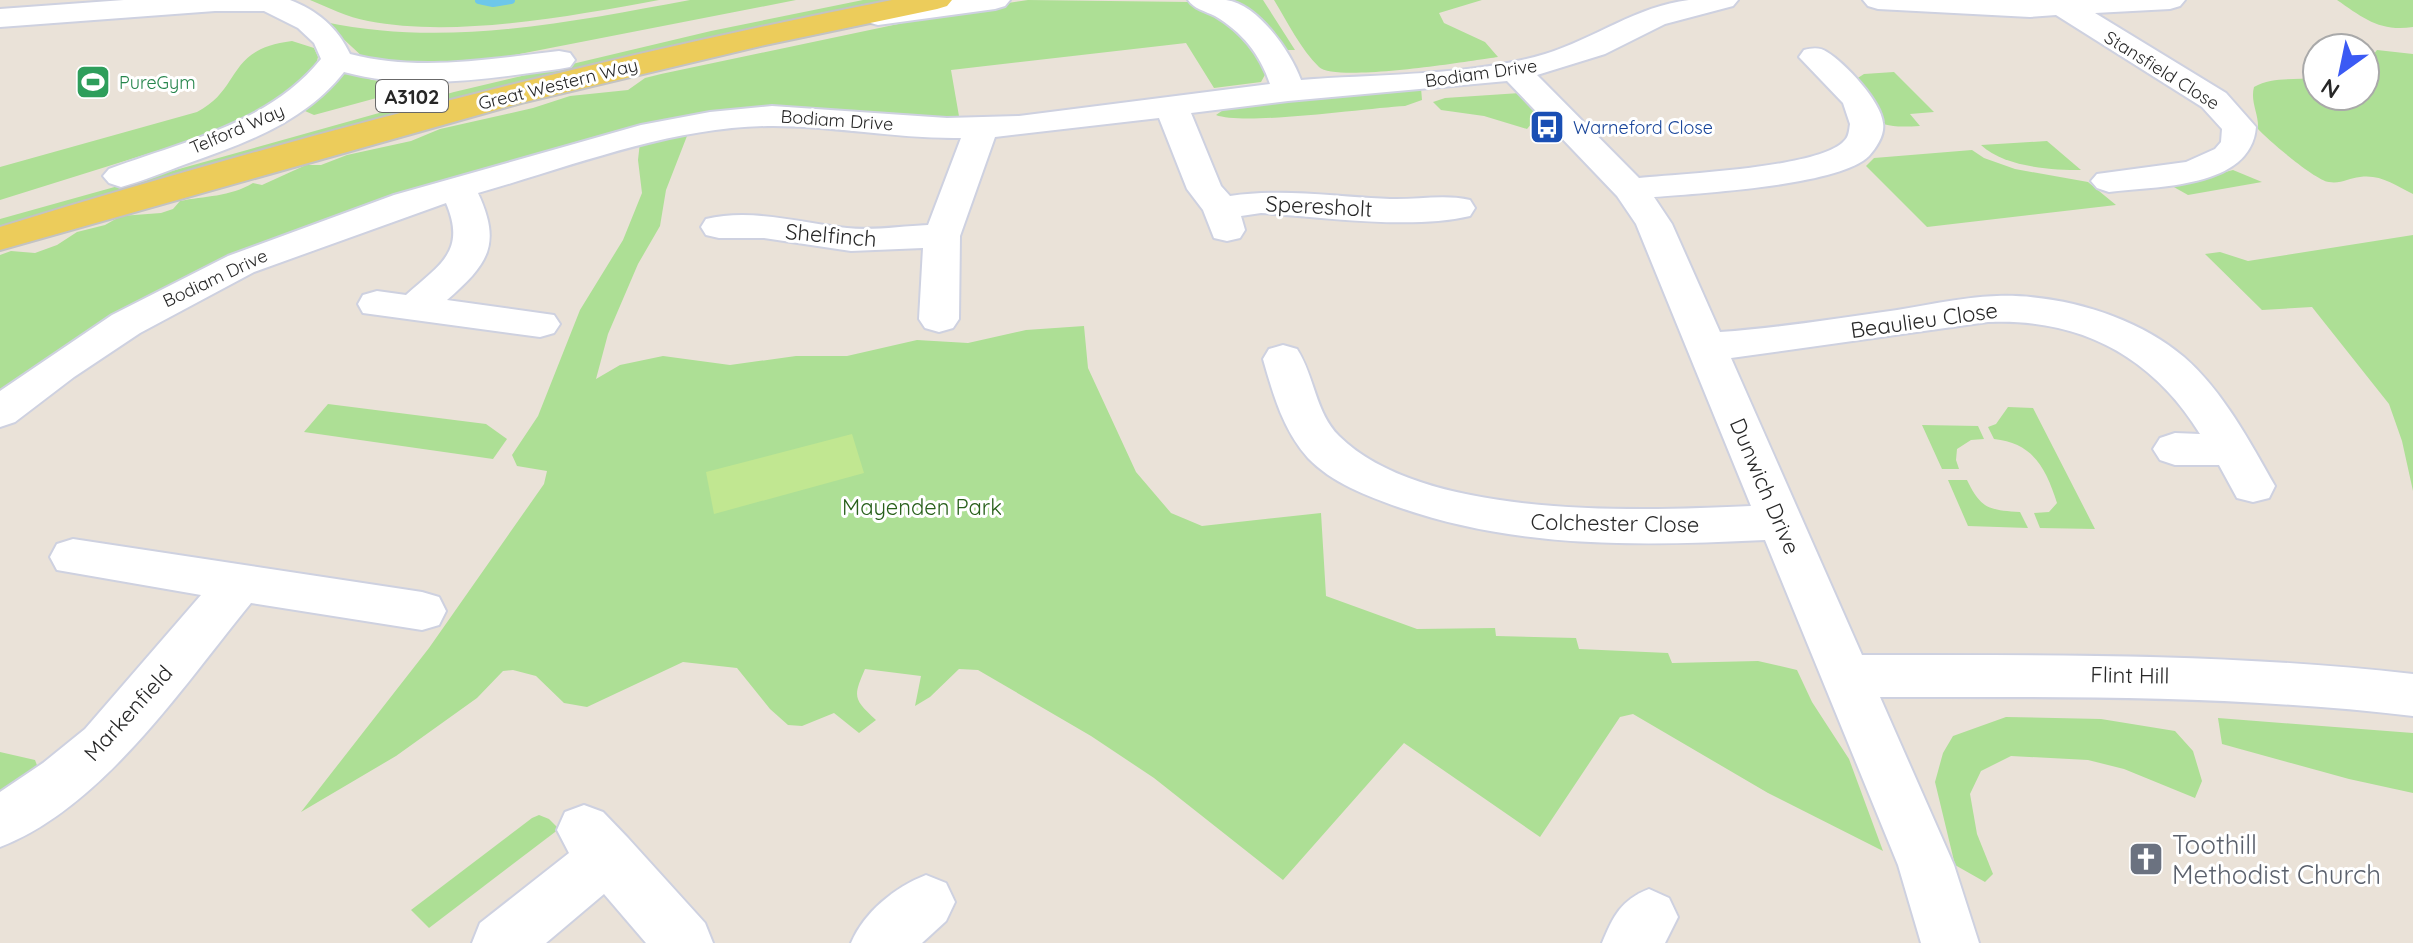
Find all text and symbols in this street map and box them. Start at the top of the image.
street label: Stansfield Close [2100,25,2224,115]
north arrow [2301,32,2381,112]
street label: Great Western Way [476,53,640,115]
street label: Bodiam Drive [1423,54,1539,92]
sports icon: PureGym [74,63,112,101]
place label: PureGym [119,71,196,94]
text: N [2316,73,2345,105]
road number: A3102 [376,80,448,112]
street label: Telford Way [186,99,288,159]
street label: Bodiam Drive [780,105,894,135]
bus stop icon: Warneford Close [1528,108,1566,146]
place label: Warneford Close [1573,116,1713,139]
street label: Speresholt [1265,189,1373,223]
street label: Shelfinch [784,217,878,253]
street label: Bodiam Drive [159,244,271,312]
street label: Beaulieu Close [1849,296,1999,344]
street label: Dunwich Drive [1724,414,1806,558]
park label: Mayenden Park [842,493,1002,521]
street label: Colchester Close [1530,508,1700,538]
street label: Markenfield [78,659,178,767]
street label: Flint Hill [2090,660,2170,690]
place label: Toothill Methodist Church [2172,828,2381,891]
church icon: Toothill Methodist Church [2127,840,2165,878]

